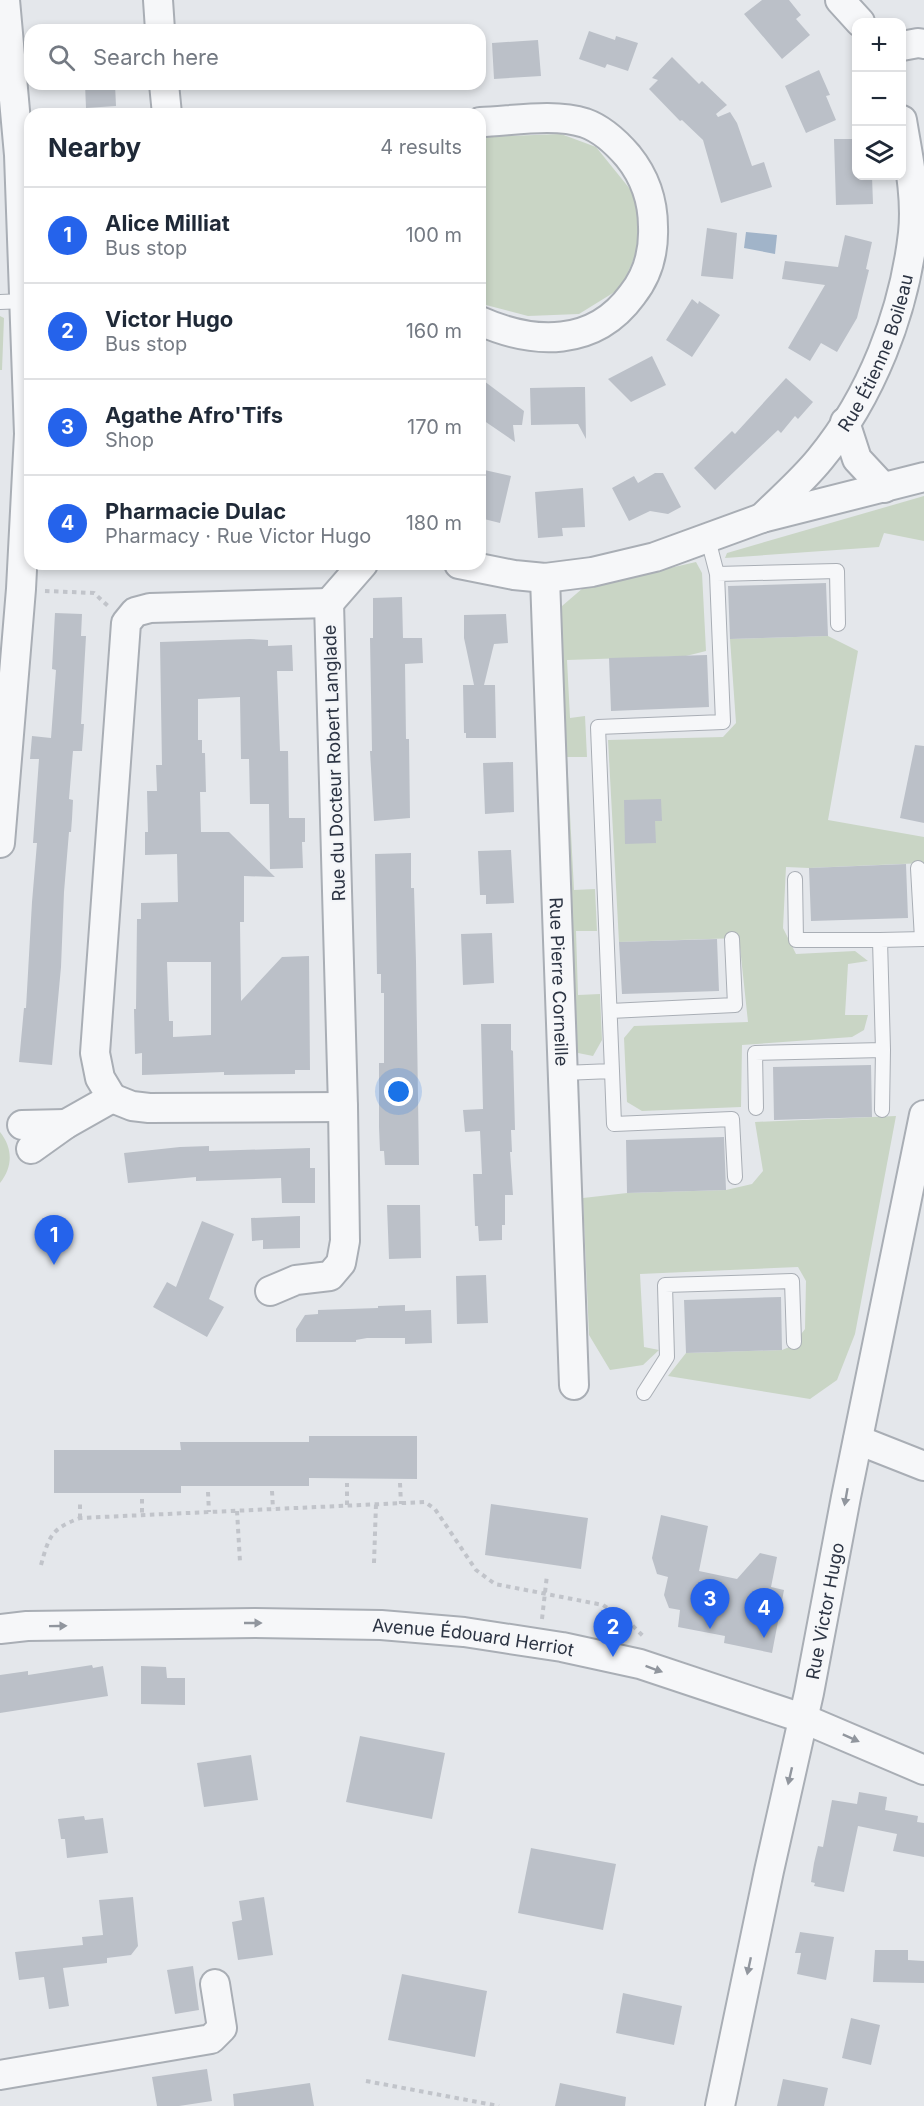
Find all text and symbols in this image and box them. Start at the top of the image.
map controls [852,18,906,180]
button: + [852,18,906,72]
search box [24,24,486,90]
icon: search [45,41,78,74]
text: Search here [93,44,219,70]
button: − [852,72,906,126]
button: layers [852,126,906,180]
text: Nearby [48,132,141,163]
text: 4 results [380,135,462,159]
text: Alice Milliat [105,210,230,236]
text: 1 [63,223,72,247]
text: 100 m [405,223,462,247]
text: Bus stop [105,236,187,260]
street label: Rue Étienne Boileau [833,272,917,435]
text: Victor Hugo [105,306,233,332]
text: 2 [61,319,74,343]
text: 160 m [406,319,462,343]
text: Bus stop [105,332,187,356]
text: Agathe Afro'Tifs [105,402,283,428]
text: 3 [61,415,74,439]
text: 170 m [407,415,462,439]
text: Shop [105,428,154,452]
text: Pharmacie Dulac [105,498,286,524]
text: 4 [61,511,74,535]
text: 180 m [406,511,462,535]
text: Pharmacy · Rue Victor Hugo [105,524,371,548]
street label: Rue du Docteur Robert Langlade [319,624,349,902]
street label: Rue Pierre Corneille [546,897,573,1067]
your location [384,1077,413,1106]
pin: 1 [34,1216,74,1265]
one-way arrow [841,1488,850,1507]
street label: Rue Victor Hugo [801,1541,848,1681]
pin: 3 [690,1580,730,1629]
pin: 4 [744,1588,783,1638]
pin: 2 [594,1608,632,1657]
street label: Avenue Édouard Herriot [372,1614,576,1660]
one-way arrow [244,1618,263,1628]
one-way arrow [49,1621,68,1630]
one-way arrow [645,1664,663,1674]
one-way arrow [843,1734,860,1743]
one-way arrow [785,1766,794,1785]
one-way arrow [744,1957,753,1976]

